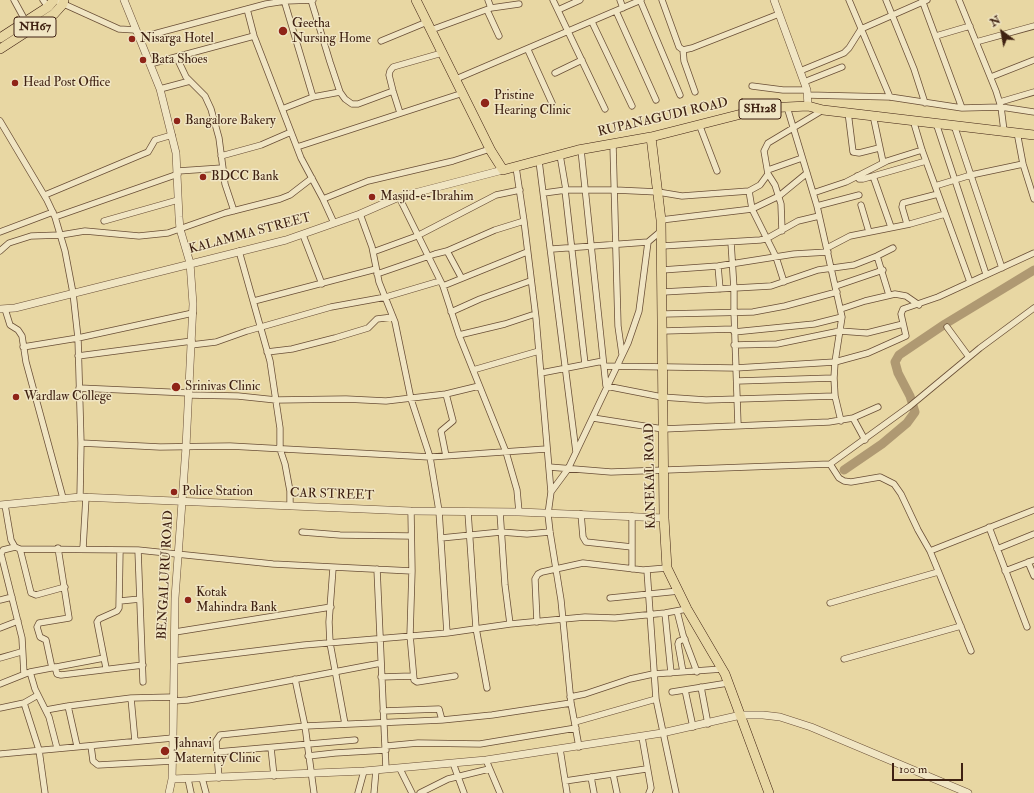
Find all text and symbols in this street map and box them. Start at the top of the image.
north arrow [982,12,1022,52]
text: N [988,13,1003,30]
place label: Geetha Nursing Home [292,16,371,47]
road number: NH67 [14,17,56,37]
marker: Geetha Nursing Home [277,25,289,37]
place label: Nisarga Hotel [140,31,214,47]
marker: Nisarga Hotel [127,34,137,44]
place label: Bata Shoes [151,52,207,68]
marker: Bata Shoes [138,55,148,65]
place label: Head Post Office [23,75,110,91]
marker: Head Post Office [10,78,20,88]
place label: Pristine Hearing Clinic [494,88,571,119]
street label: RUPANAGUDI ROAD [596,95,730,141]
marker: Pristine Hearing Clinic [479,97,491,109]
road number: SH128 [739,99,781,119]
place label: Bangalore Bakery [185,113,276,129]
marker: Bangalore Bakery [172,116,182,126]
place label: BDCC Bank [211,169,279,185]
marker: BDCC Bank [198,172,208,182]
place label: Masjid-e-Ibrahim [380,189,474,205]
marker: Masjid-e-Ibrahim [367,192,377,202]
street label: KALAMMA STREET [187,210,313,258]
place label: Srinivas Clinic [185,379,260,395]
marker: Srinivas Clinic [170,381,182,393]
place label: Wardlaw College [24,389,111,405]
marker: Wardlaw College [11,392,21,402]
street label: KANEKAL ROAD [642,423,660,529]
place label: Police Station [182,484,253,500]
street label: CAR STREET [290,486,374,504]
marker: Police Station [169,487,179,497]
street label: BENGALURU ROAD [155,510,177,640]
place label: Kotak Mahindra Bank [196,585,277,616]
marker: Kotak Mahindra Bank [183,595,193,605]
place label: Jahnavi Maternity Clinic [174,736,261,767]
marker: Jahnavi Maternity Clinic [159,745,171,757]
scale bar [894,755,965,781]
text: 100 m [899,762,927,777]

